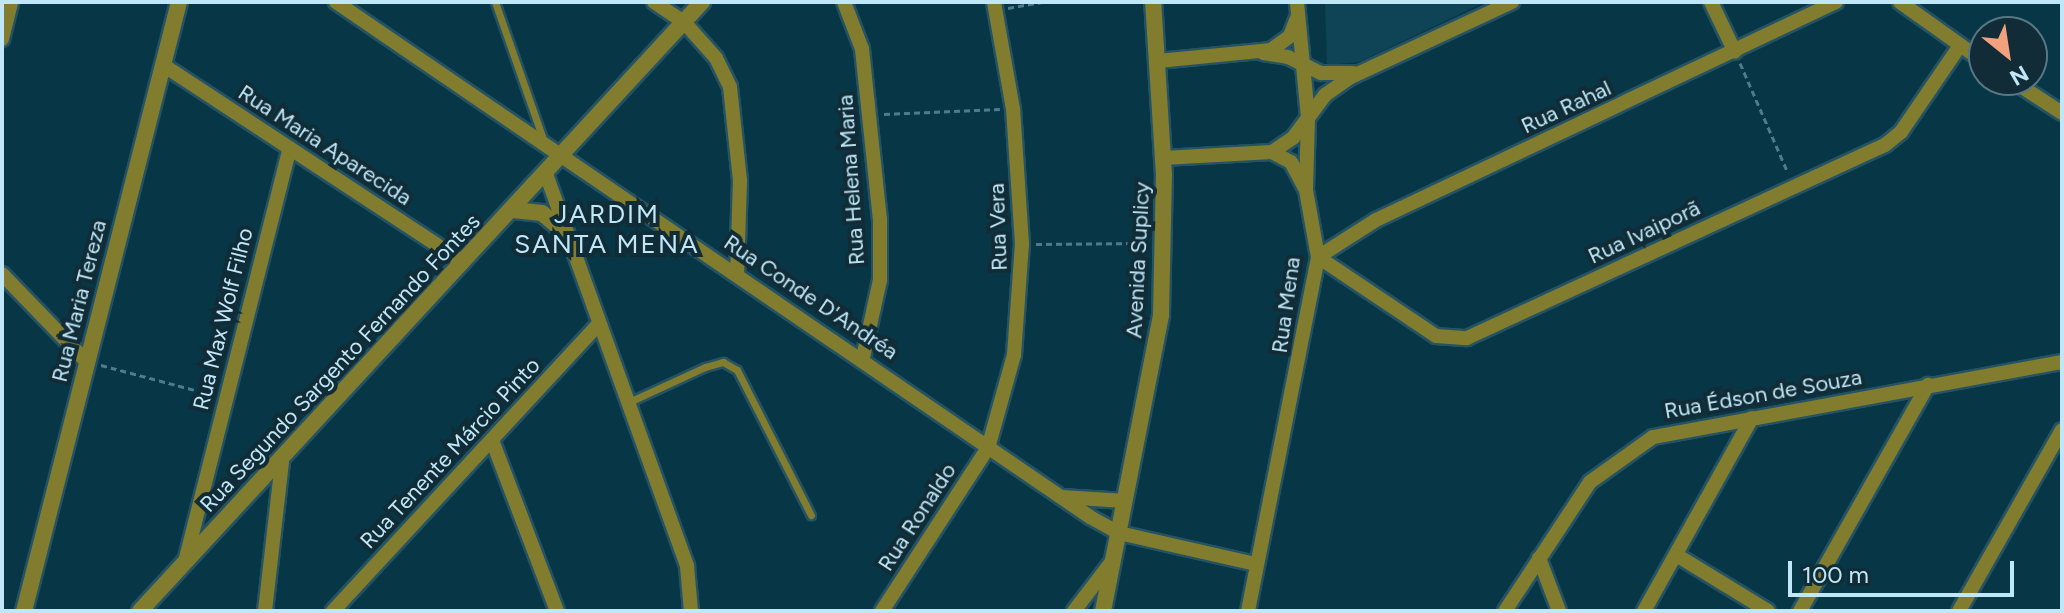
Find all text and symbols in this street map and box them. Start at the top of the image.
north arrow [1968,16,2048,96]
text: N [2005,60,2033,91]
street label: Rua Rahal [1517,75,1615,139]
street label: Rua Maria Aparecida [233,79,417,211]
street label: Rua Helena Maria [832,94,870,266]
street label: Avenida Suplicy [1121,181,1155,339]
street label: Rua Vera [983,183,1013,271]
street label: Rua Ivaiporã [1584,195,1704,269]
district label: JARDIM SANTA MENA [514,199,700,260]
street label: Rua Segundo Sargento Fernando Fontes [195,208,485,518]
street label: Rua Maria Tereza [46,217,112,385]
street label: Rua Max Wolf Filho [188,225,258,413]
street label: Rua Conde D'Andréa [719,229,903,365]
street label: Rua Mena [1266,255,1306,355]
street label: Rua Tenente Márcio Pinto [355,352,545,554]
street label: Rua Édson de Souza [1662,364,1864,424]
street label: Rua Ronaldo [872,458,962,576]
scale bar [1792,545,2018,595]
text: 100 m [1802,560,1869,589]

